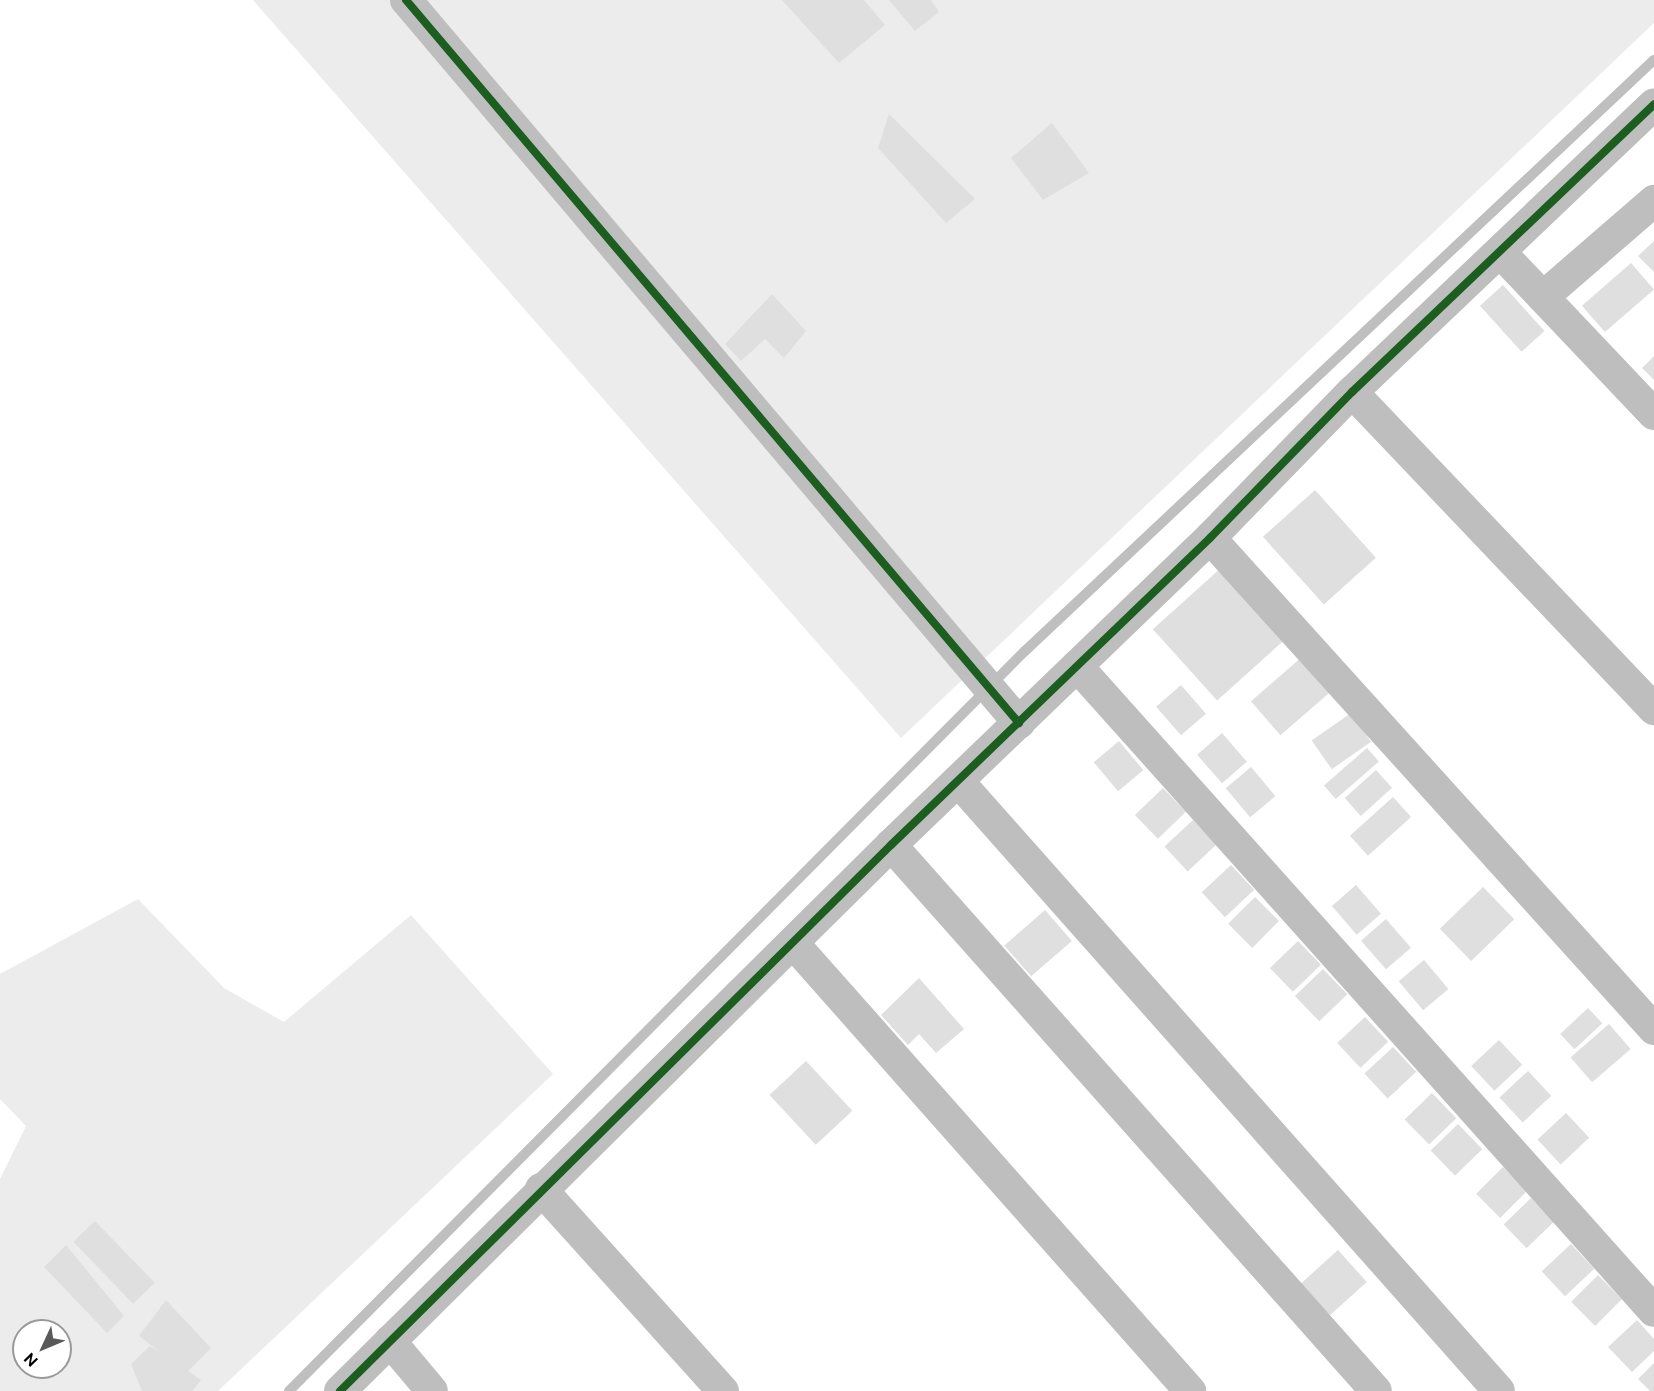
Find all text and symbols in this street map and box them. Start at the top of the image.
north arrow [12,1319,72,1379]
text: N [20,1350,41,1371]

